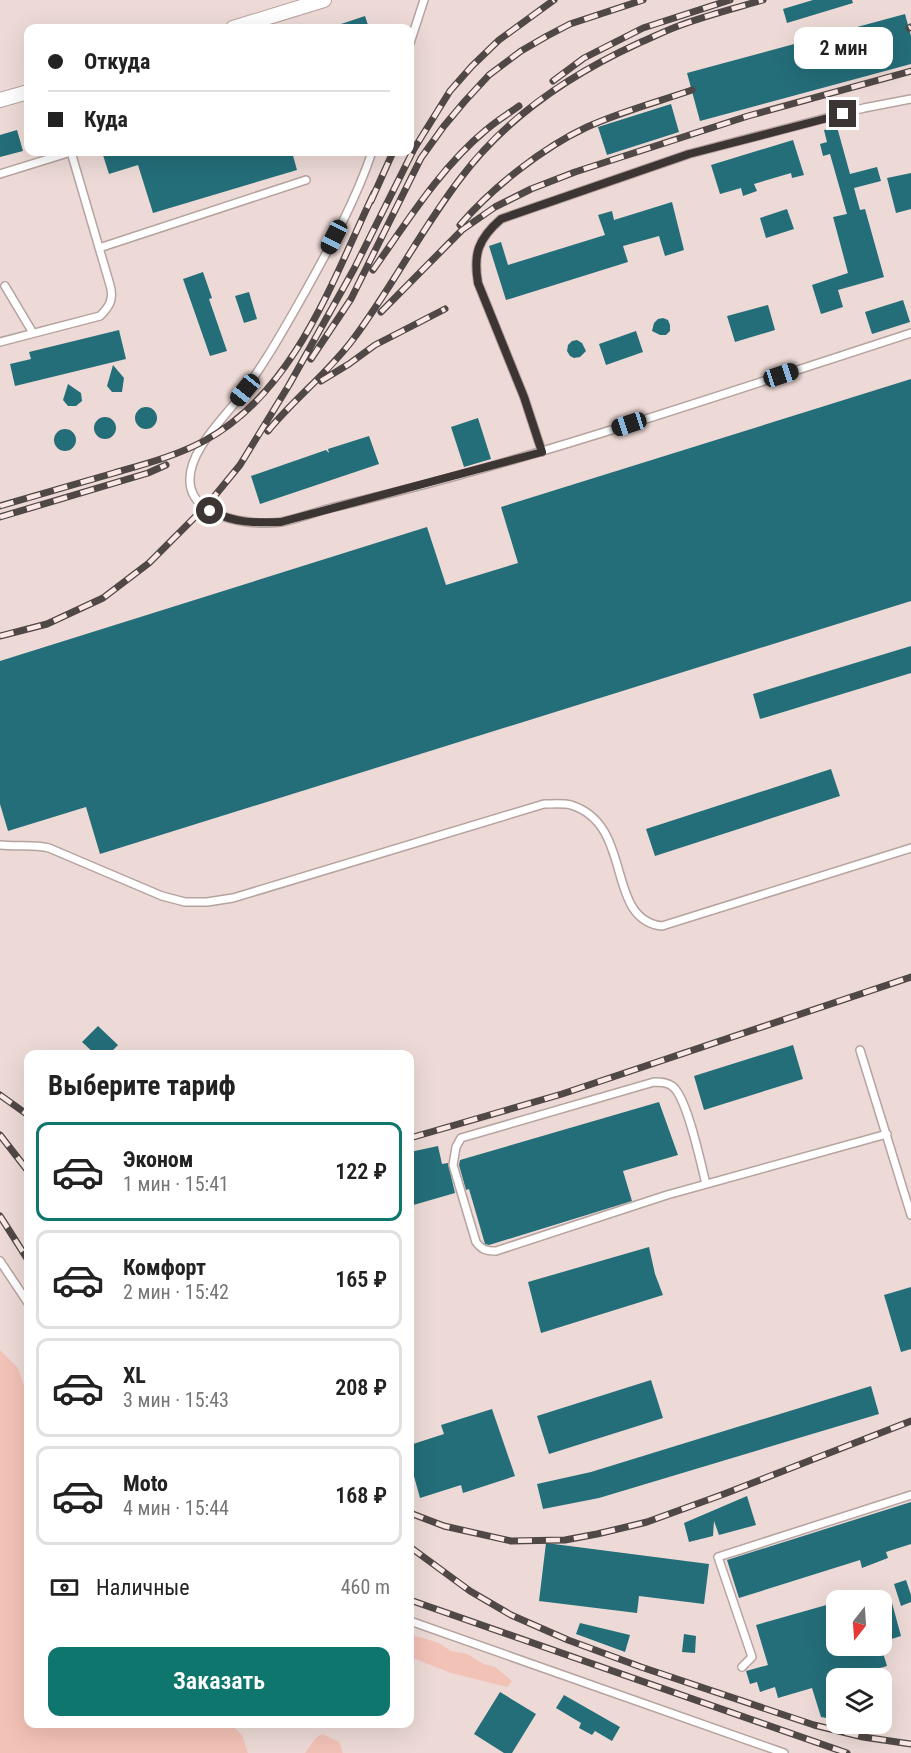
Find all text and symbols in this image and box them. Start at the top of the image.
callout: 2 мин [794,27,892,69]
text: 2 мин [820,36,867,60]
text: Откуда [84,49,150,74]
route end [829,100,856,127]
text: Куда [84,107,128,132]
car [318,217,350,257]
car [761,361,801,389]
car [227,370,263,410]
car [609,410,649,438]
route start [196,497,223,524]
text: Выберите тариф [48,1070,236,1102]
icon: car [51,1145,105,1199]
text: Эконом [123,1147,193,1172]
text: 122 ₽ [335,1159,387,1184]
text: 1 мин · 15:41 [123,1172,229,1196]
icon: car [51,1253,105,1307]
text: Комфорт [123,1255,206,1280]
text: 165 ₽ [335,1267,387,1292]
text: 2 мин · 15:42 [123,1280,229,1304]
icon: car [51,1361,105,1415]
text: XL [123,1363,146,1388]
text: 208 ₽ [335,1375,387,1400]
text: 3 мин · 15:43 [123,1388,229,1412]
icon: car [51,1469,105,1523]
text: Moto [123,1471,168,1496]
text: 168 ₽ [335,1483,387,1508]
text: 4 мин · 15:44 [123,1496,229,1520]
icon: cash [48,1571,81,1604]
text: Наличные [96,1575,190,1600]
text: 460 m [341,1575,390,1599]
north arrow [826,1590,892,1656]
map controls [826,1590,892,1734]
button: Заказать [48,1647,390,1716]
button: layers [826,1668,892,1734]

